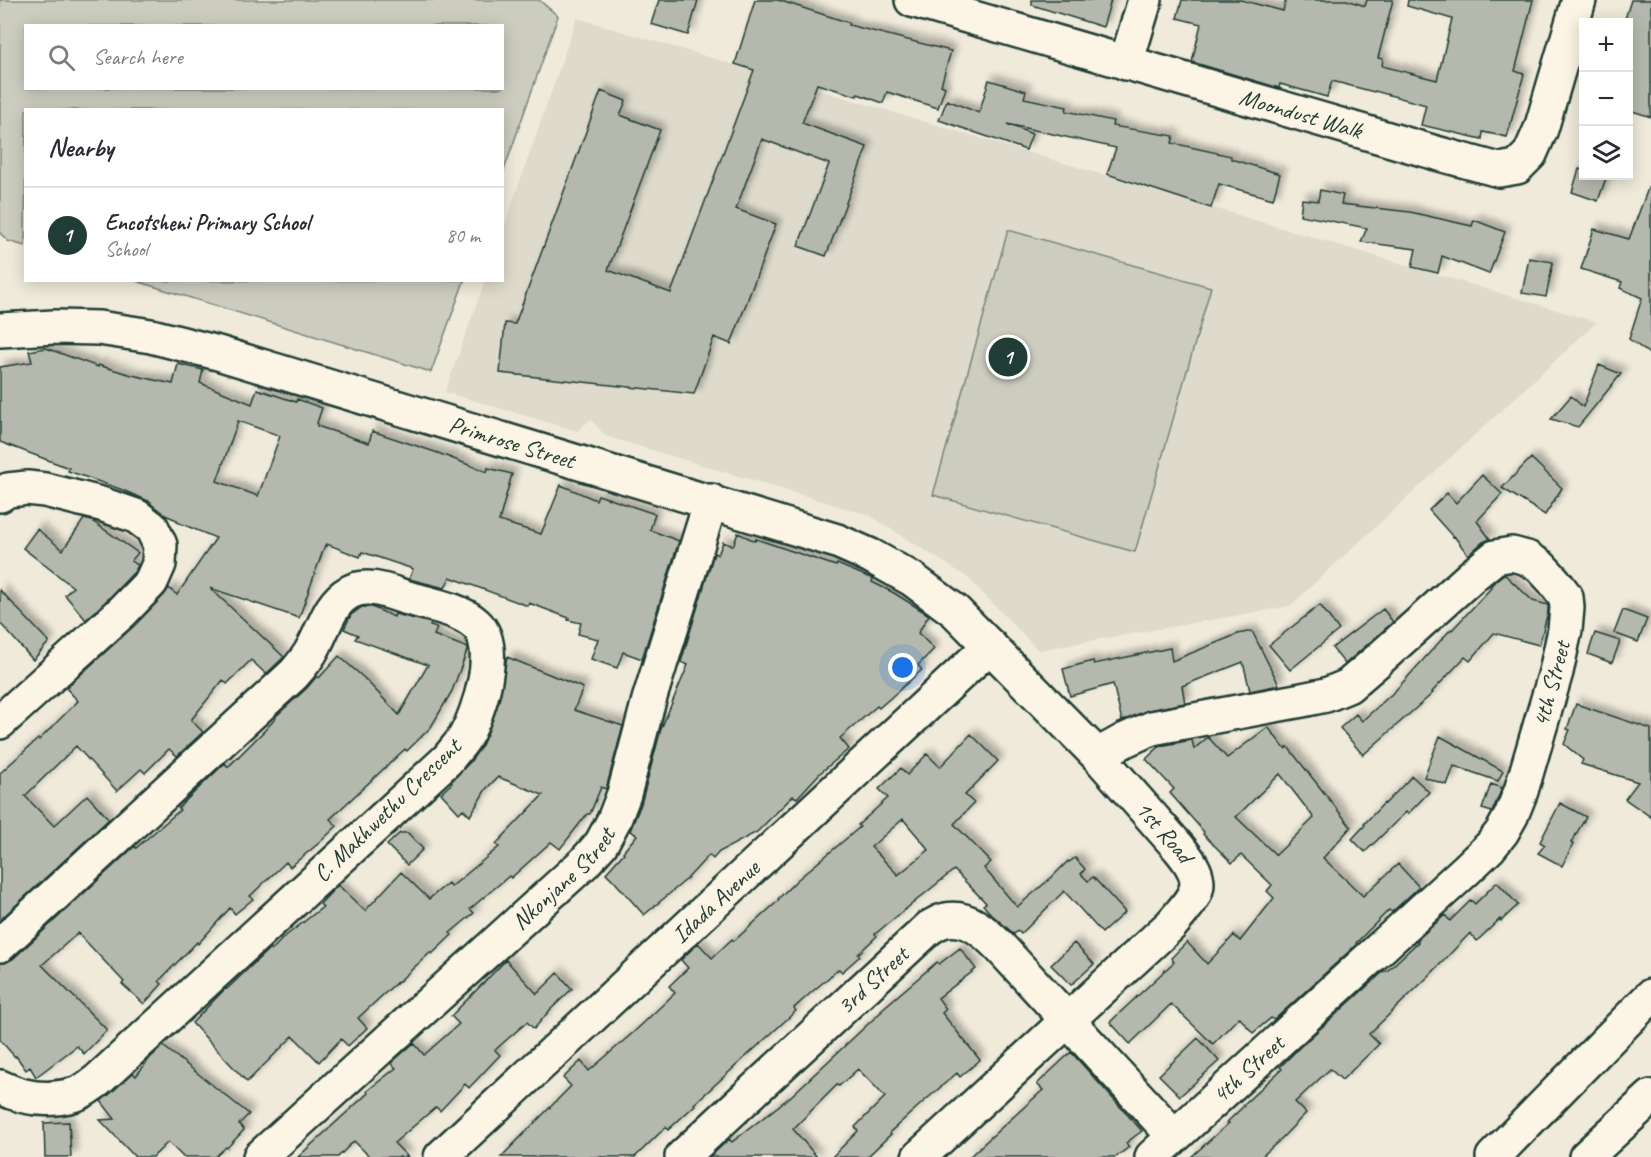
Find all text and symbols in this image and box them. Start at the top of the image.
map controls [1579,18,1633,180]
button: + [1579,18,1633,72]
search box [24,24,504,90]
icon: search [45,41,78,74]
text: Search here [93,43,183,71]
button: − [1579,72,1633,126]
street label: Moondust Walk [1236,81,1368,146]
button: layers [1579,126,1633,180]
text: Nearby [48,131,113,164]
text: Encotsheni Primary School [105,209,310,237]
text: 1 [63,223,72,248]
text: 80 m [446,223,480,248]
text: School [105,237,148,262]
pin: 1 [988,334,1028,380]
street label: Primrose Street [445,409,580,476]
street label: 4th Street [1525,636,1577,730]
your location [888,653,917,682]
street label: C. Makhwethu Crescent [307,730,469,888]
street label: 1st Road [1129,794,1202,872]
street label: Nkonjane Street [505,821,623,936]
street label: Idada Avenue [665,852,767,950]
street label: 3rd Street [831,938,916,1021]
street label: 4th Street [1206,1027,1292,1109]

